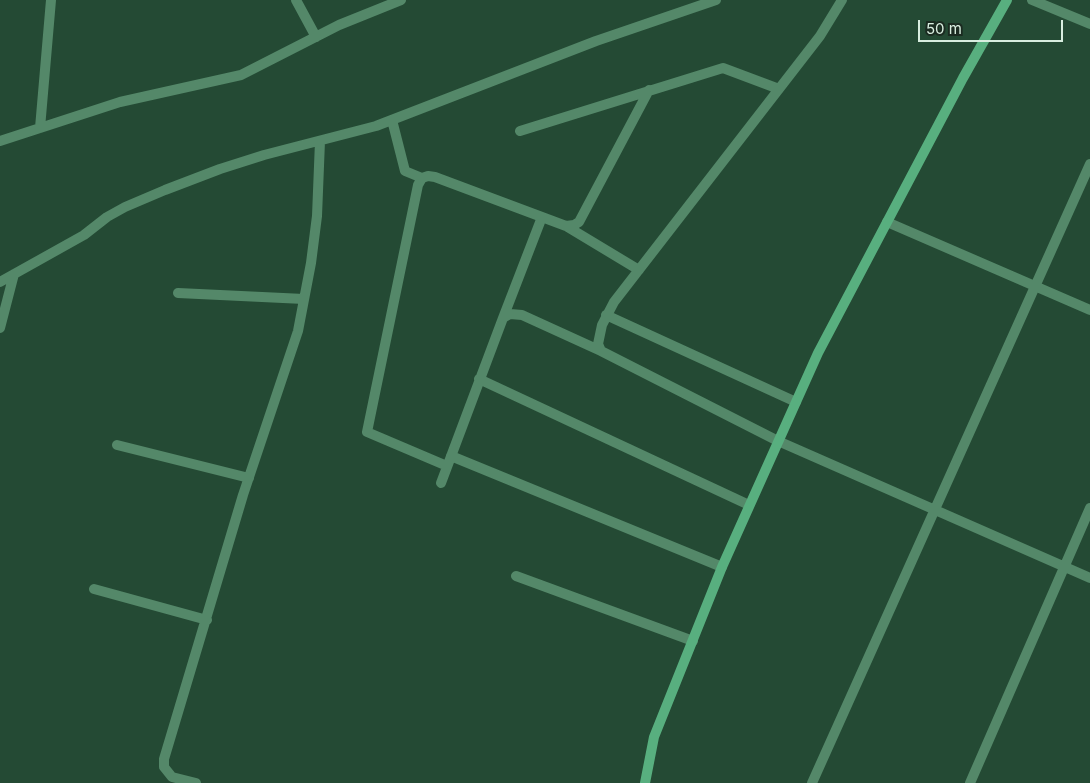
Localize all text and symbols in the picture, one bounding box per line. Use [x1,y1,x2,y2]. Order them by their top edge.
scale bar [920,10,1065,42]
text: 50 m [926,19,962,38]

